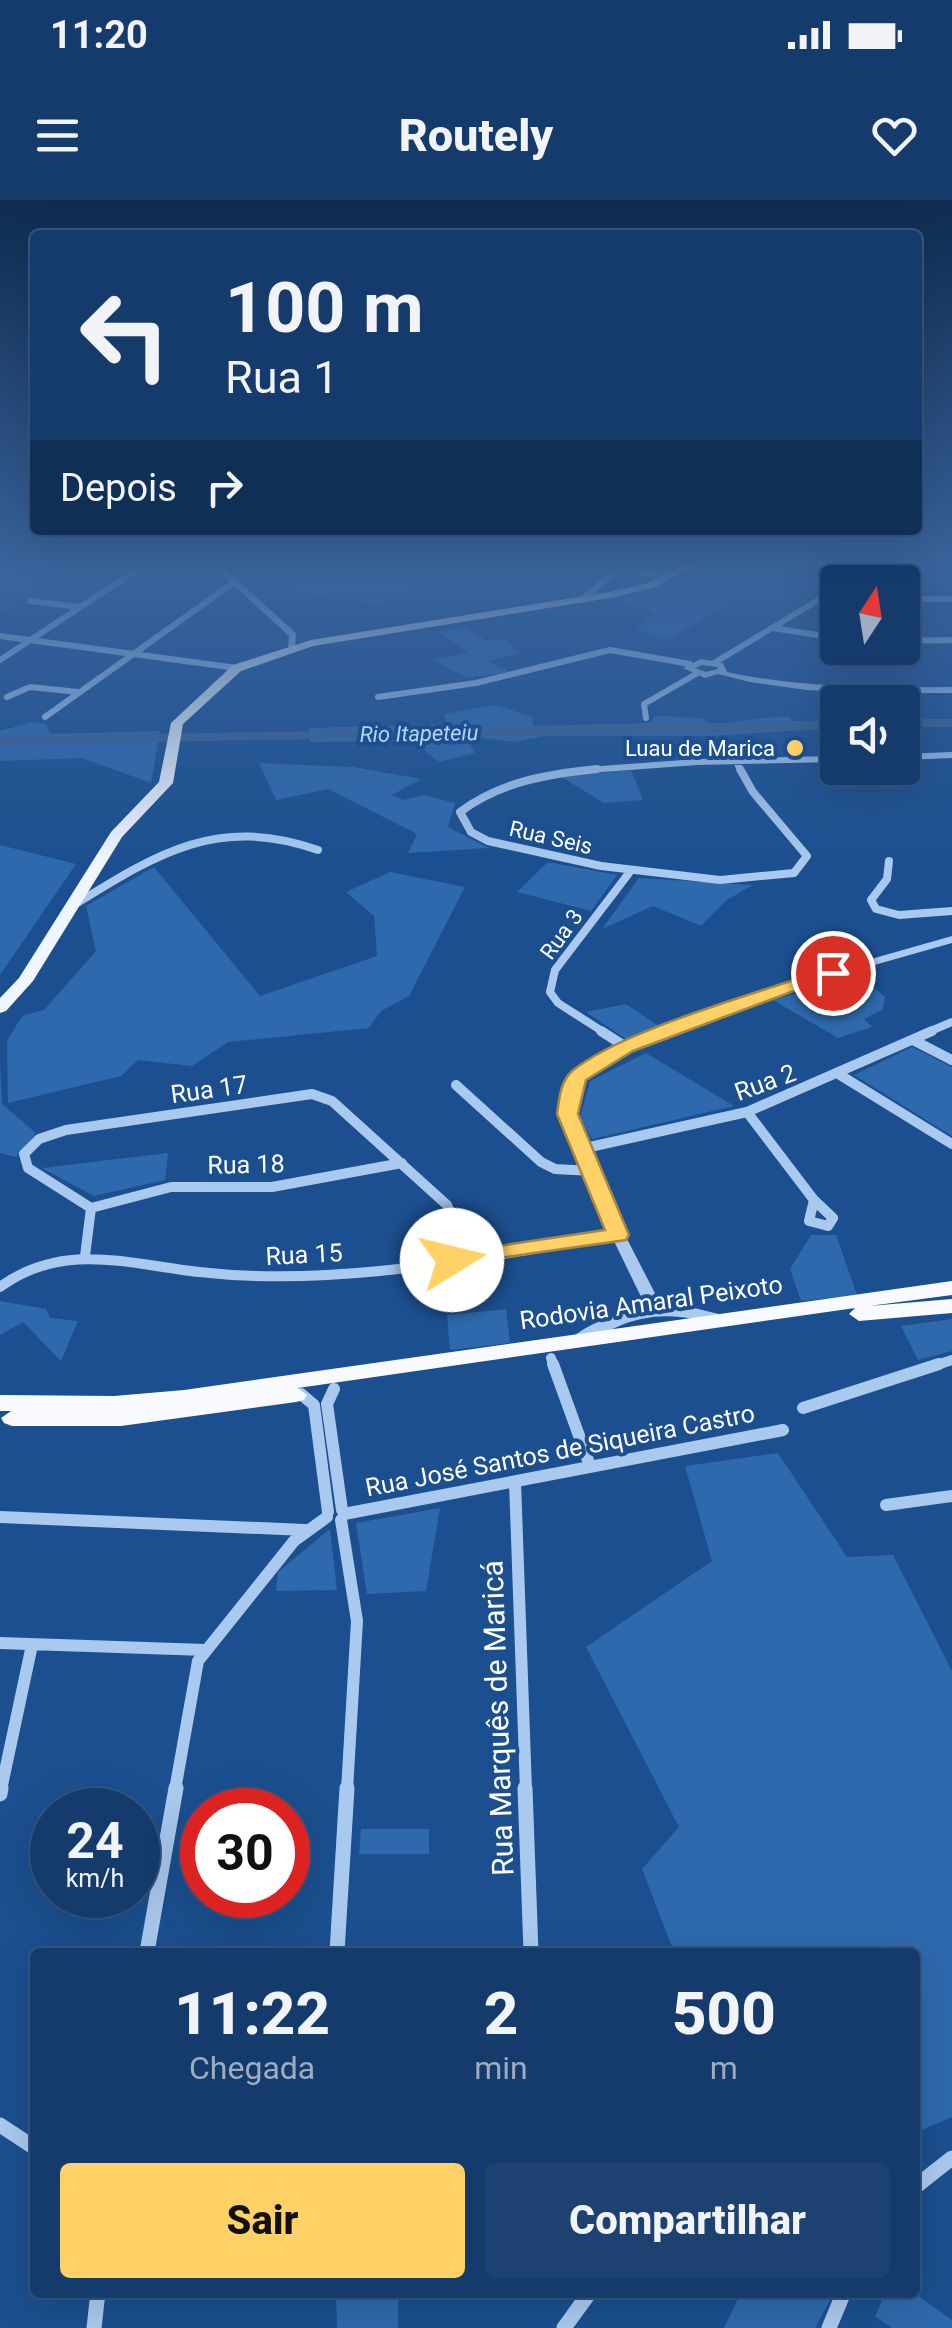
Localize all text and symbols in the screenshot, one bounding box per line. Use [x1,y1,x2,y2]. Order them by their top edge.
text: 11:20 [50,13,148,57]
icon: menu [30,108,85,163]
icon: heart [867,108,922,163]
text: Routely [399,109,553,162]
text: 100 m [225,267,424,349]
icon: left [60,270,190,400]
text: Rua 1 [225,351,338,404]
icon: right [197,460,252,515]
text: Depois [60,466,177,510]
north arrow [820,565,920,665]
map controls [820,565,920,785]
button: sound [820,685,920,785]
water label: Rio Itapeteiu [359,720,479,747]
place label: Luau de Marica [625,736,775,761]
marker: Luau de Marica [784,737,806,759]
street label: Rua Seis [507,816,595,859]
street label: Rua 3 [535,905,588,964]
pin [791,931,876,1016]
icon: arrive [806,946,861,1001]
street label: Rua 2 [731,1058,800,1107]
street label: Rua 17 [169,1070,249,1109]
street label: Rua 18 [207,1149,285,1180]
position arrow [400,1208,504,1312]
street label: Rua 15 [265,1238,343,1271]
street label: Rodovia Amaral Peixoto [518,1270,784,1335]
street label: Rua José Santos de Siqueira Castro [363,1398,757,1503]
street label: Rua Marquês de Maricá [474,1560,521,1876]
speed limit sign: 30 [180,1788,310,1918]
text: 24 [66,1812,124,1870]
text: km/h [66,1864,124,1893]
text: 11:22 [174,1978,330,2049]
text: 2 [484,1978,518,2049]
text: 500 [672,1978,776,2049]
text: Chegada [189,2049,315,2087]
text: min [474,2049,528,2087]
text: m [710,2049,738,2087]
button: Sair [60,2163,465,2278]
button: Compartilhar [485,2163,890,2278]

